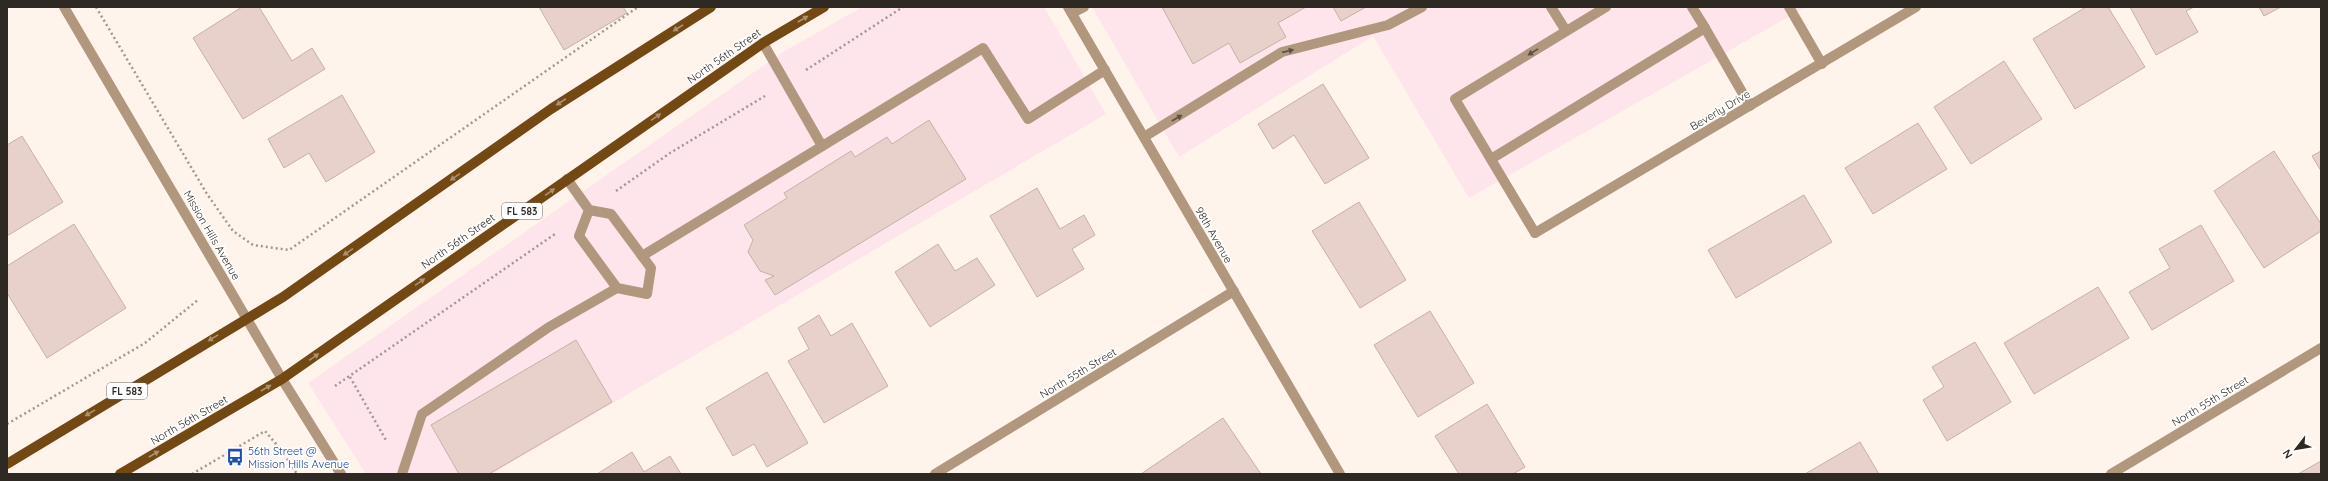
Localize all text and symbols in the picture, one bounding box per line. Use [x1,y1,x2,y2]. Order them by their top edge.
one-way arrow [797,16,809,23]
one-way arrow [673,24,683,32]
street label: North 56th Street [684,25,764,87]
one-way arrow [1282,47,1295,53]
one-way arrow [1527,48,1539,55]
street label: Beverly Drive [1687,87,1753,133]
one-way arrow [555,99,567,106]
one-way arrow [651,113,662,121]
one-way arrow [1171,114,1183,121]
one-way arrow [449,173,460,181]
street label: Mission Hills Avenue [181,188,243,282]
one-way arrow [545,188,555,196]
road number: FL 583 [502,203,542,219]
street label: 98th Avenue [1192,204,1236,266]
street label: North 56th Street [418,210,498,272]
one-way arrow [343,248,354,256]
one-way arrow [415,278,426,286]
one-way arrow [208,334,218,342]
street label: North 55th Street [1037,344,1119,401]
one-way arrow [309,353,319,361]
street label: North 55th Street [2169,372,2251,429]
road number: FL 583 [107,383,147,399]
one-way arrow [260,385,272,392]
street label: North 56th Street [148,392,230,448]
one-way arrow [85,409,95,417]
north arrow [2276,429,2316,469]
place label: 56th Street @ Mission Hills Avenue [248,444,349,471]
bus stop icon: 56th Street @ Mission Hills Avenue [225,447,245,467]
text: N [2279,447,2296,461]
one-way arrow [148,451,160,458]

